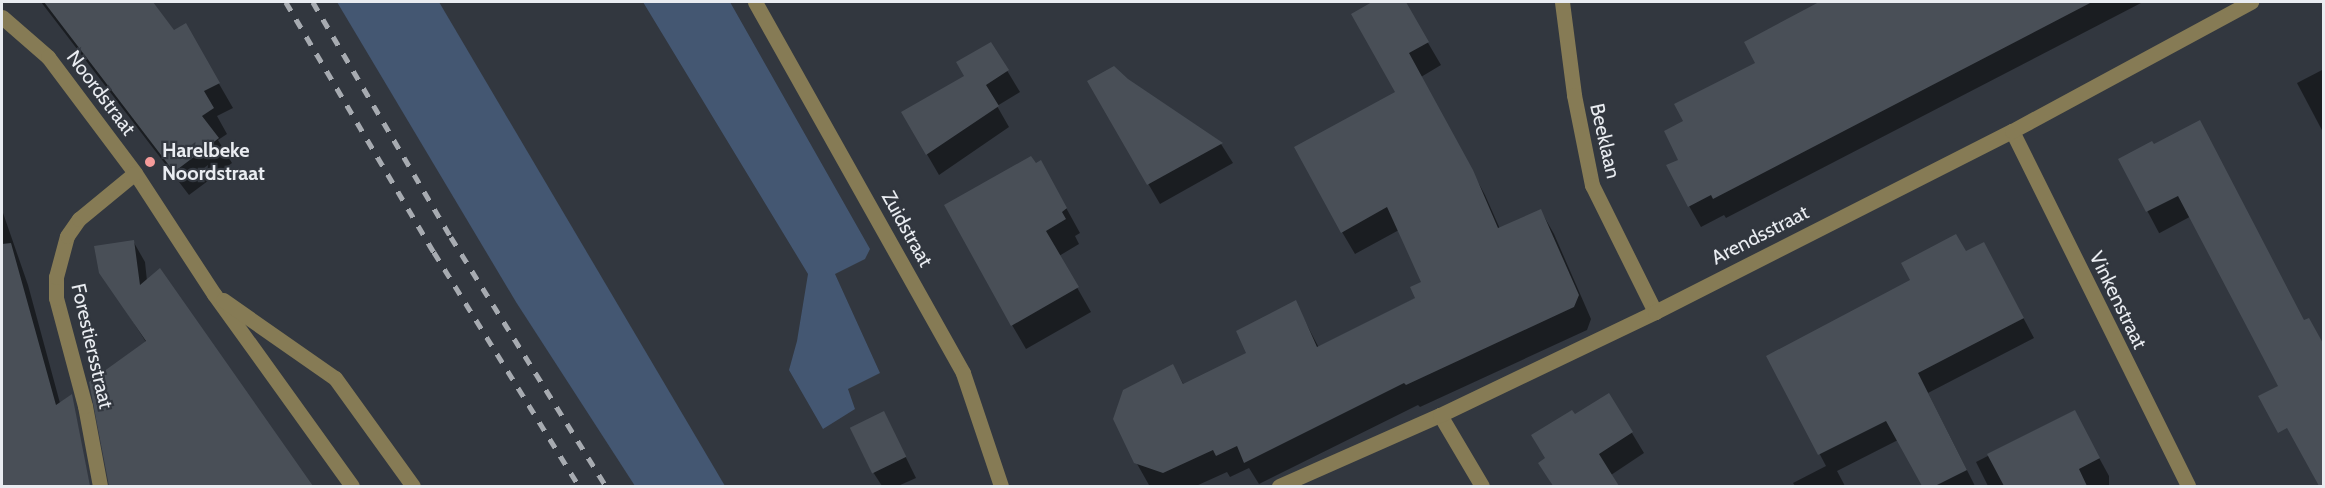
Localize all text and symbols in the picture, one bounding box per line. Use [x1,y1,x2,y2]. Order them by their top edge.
street label: Noordstraat [61,46,141,140]
street label: Beeklaan [1585,101,1625,181]
place label: Harelbeke Noordstraat [162,138,265,185]
marker: Harelbeke Noordstraat [143,155,157,169]
street label: Zuidstraat [876,187,938,271]
street label: Arendsstraat [1707,200,1813,270]
street label: Vinkenstraat [2084,247,2152,353]
street label: Forestiersstraat [66,281,118,411]

